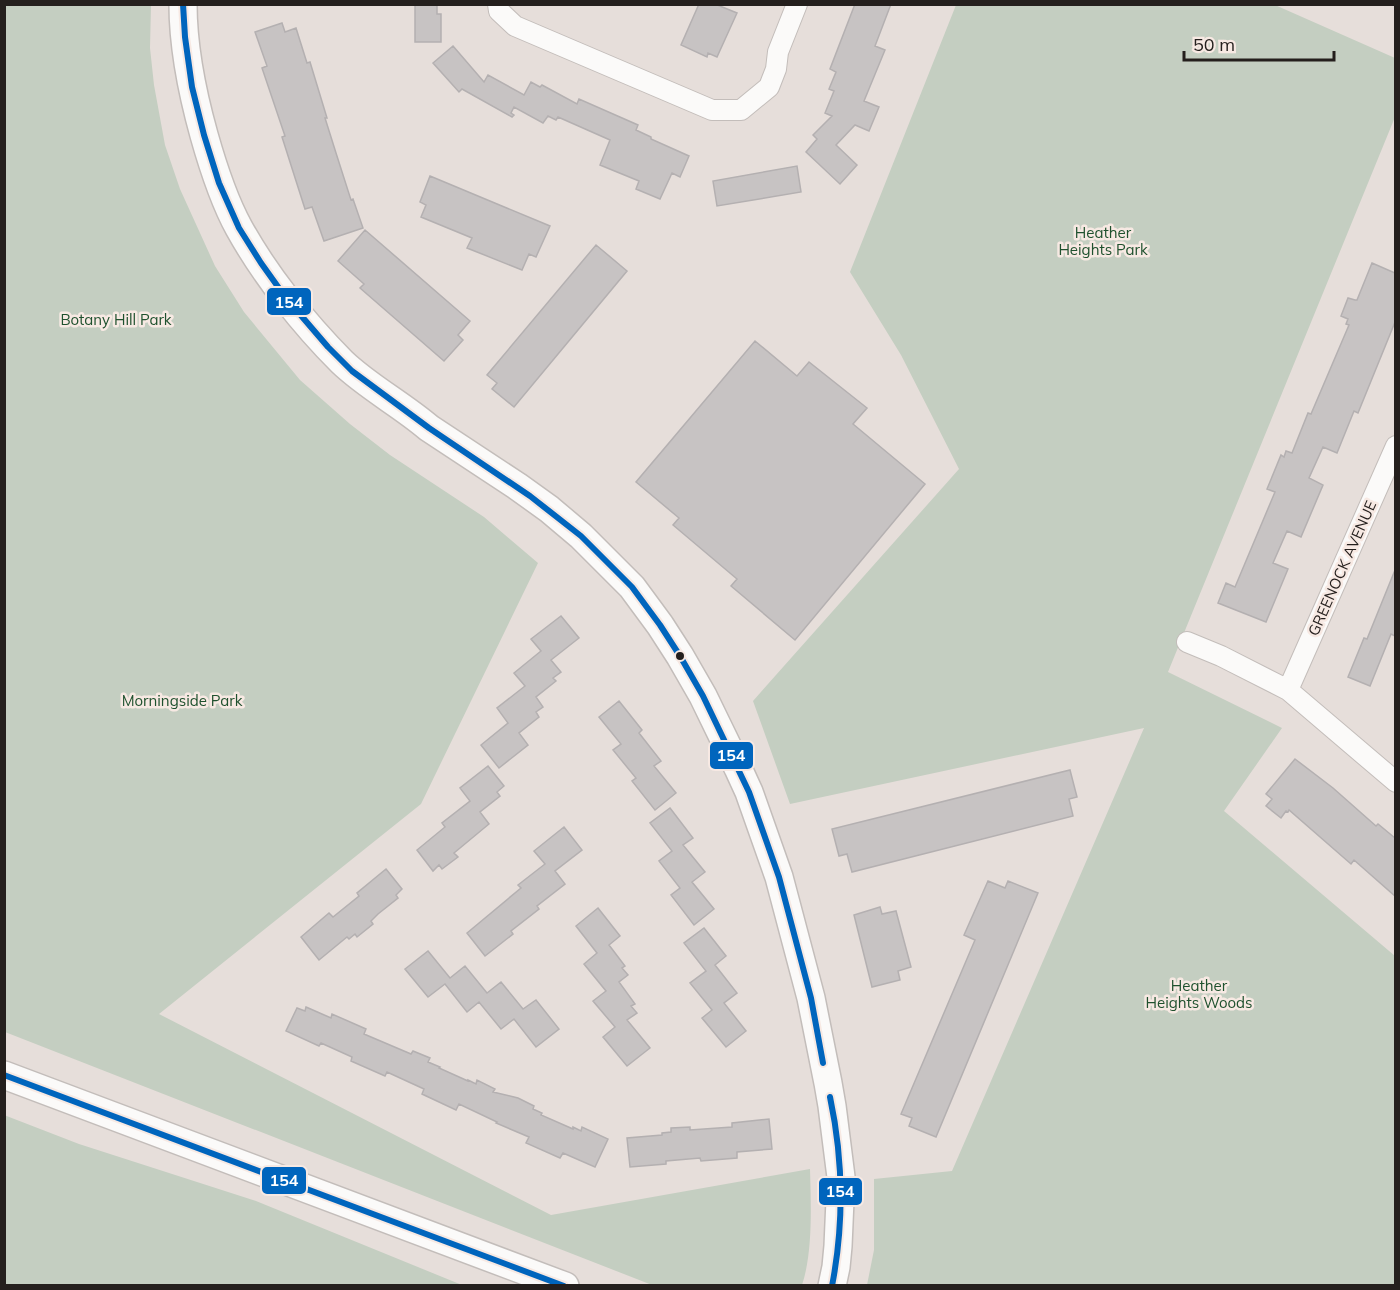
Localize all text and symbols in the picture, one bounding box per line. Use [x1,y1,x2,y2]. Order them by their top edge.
scale bar [1184,24,1334,62]
text: 50 m [1193,33,1235,56]
park label: Heather Heights Park [1058,223,1148,259]
line badge: 154 [266,287,312,316]
text: 154 [275,292,304,312]
park label: Botany Hill Park [60,310,172,329]
street label: GREENOCK AVENUE [1304,497,1380,639]
unlabelled marker [674,650,686,662]
park label: Morningside Park [122,691,243,710]
line badge: 154 [709,741,754,770]
text: 154 [717,745,746,765]
park label: Heather Heights Woods [1145,976,1253,1012]
line badge: 154 [261,1166,307,1195]
text: 154 [270,1170,299,1190]
line badge: 154 [818,1177,863,1206]
text: 154 [826,1181,855,1201]

